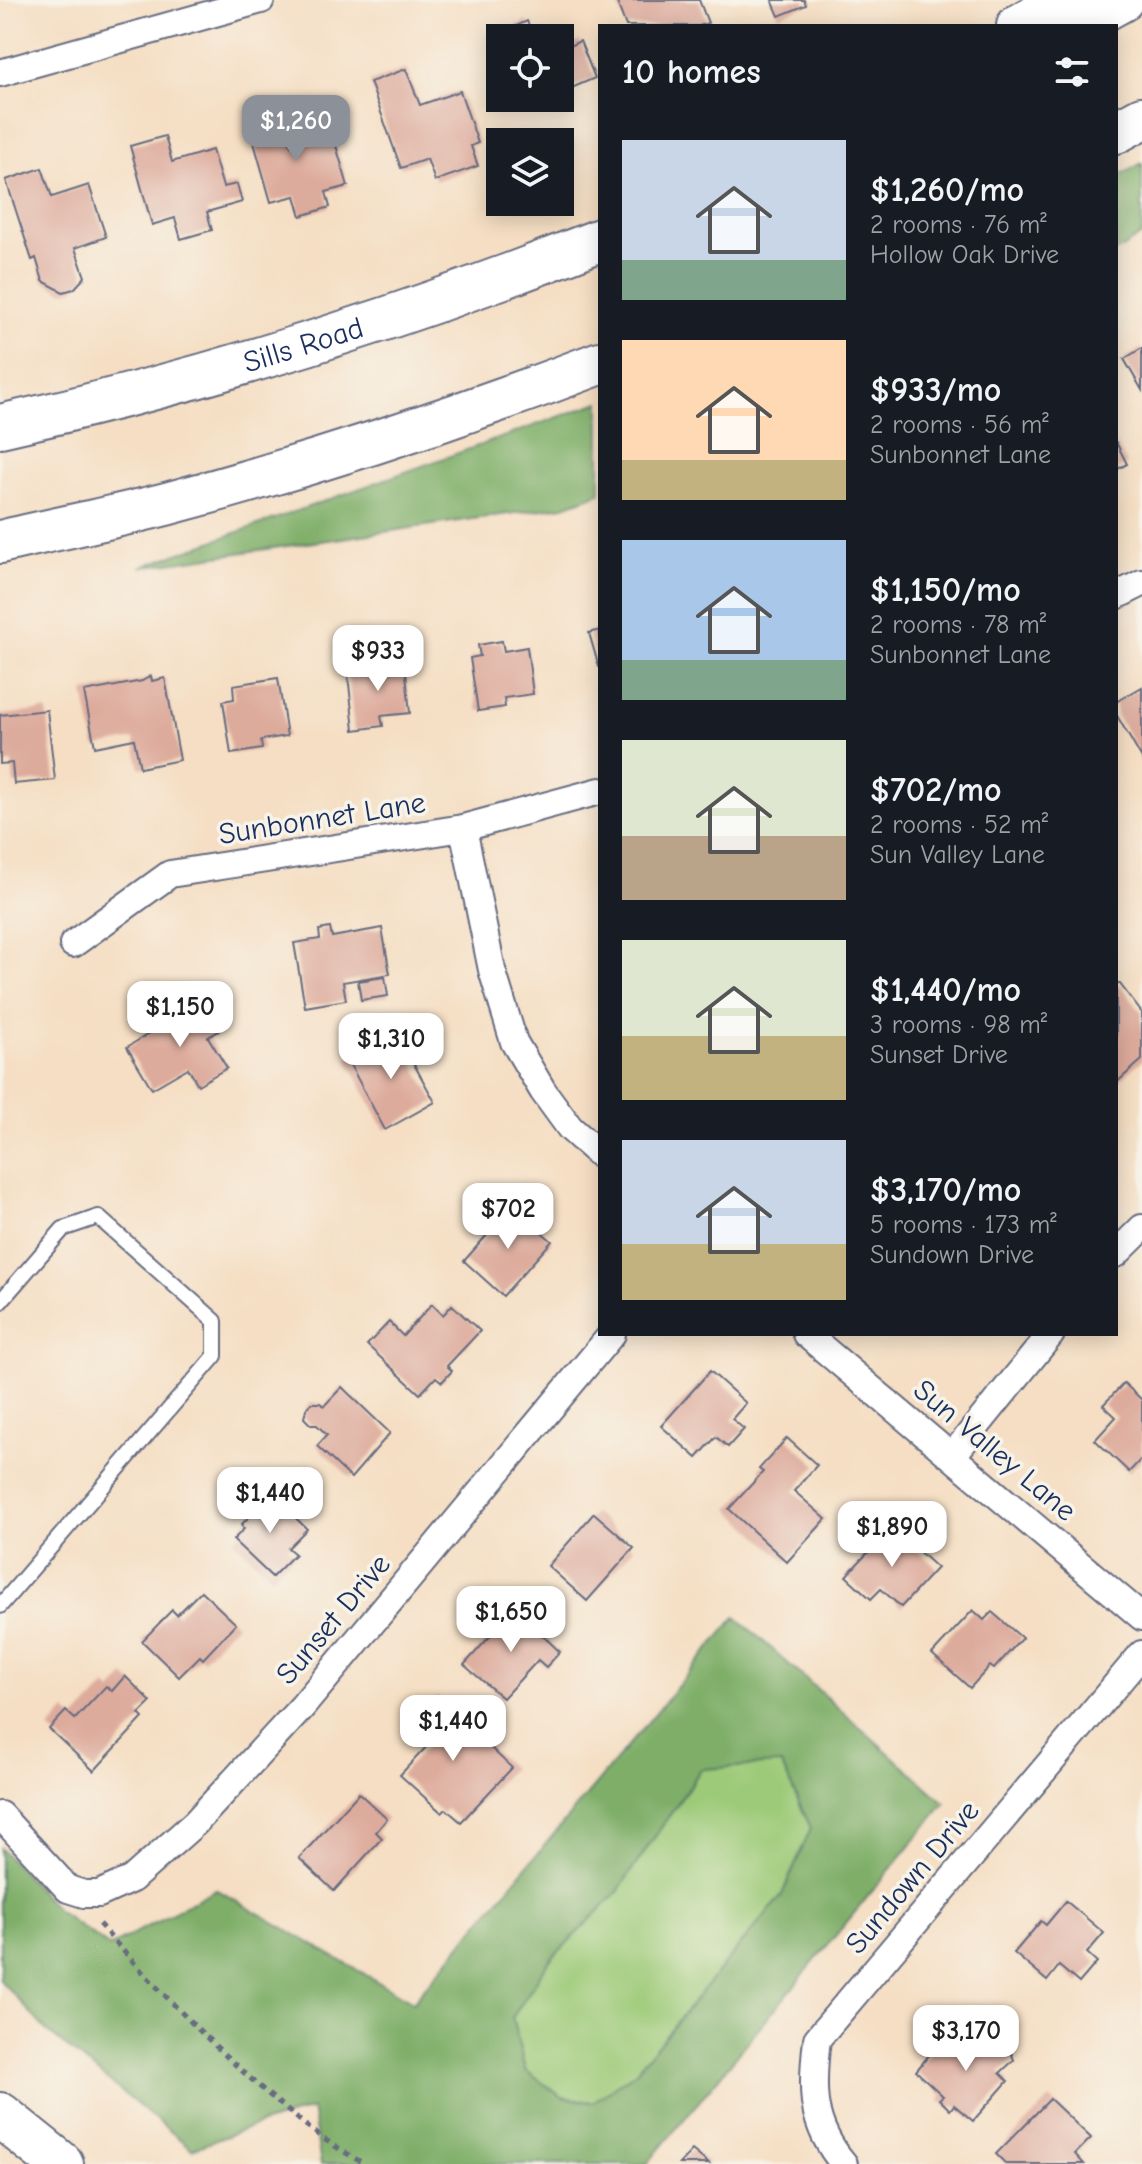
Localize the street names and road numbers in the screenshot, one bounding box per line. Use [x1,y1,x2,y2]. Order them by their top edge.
street label: Sills Road [239,310,368,380]
street label: Sunbonnet Lane [216,785,428,852]
street label: Sun Valley Lane [906,1372,1083,1529]
street label: Sunset Drive [269,1547,398,1691]
street label: Sundown Drive [838,1794,987,1961]

